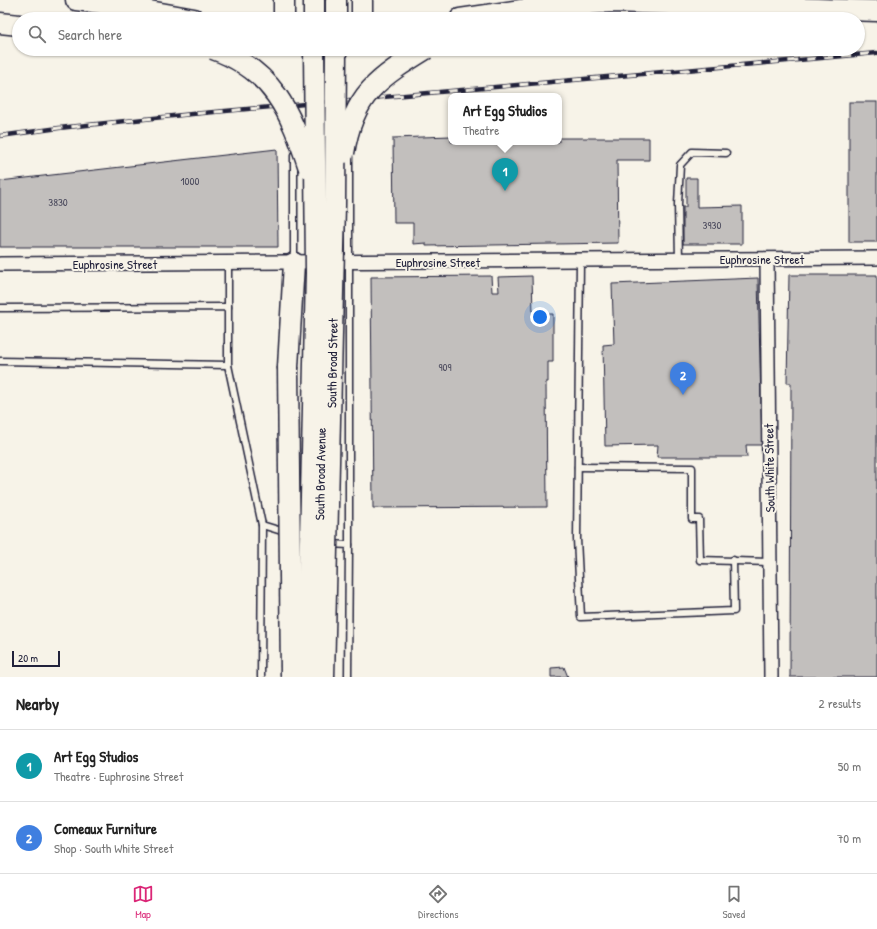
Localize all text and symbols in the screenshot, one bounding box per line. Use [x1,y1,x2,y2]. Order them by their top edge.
search box [12,12,865,56]
icon: search [26,23,48,45]
text: Search here [58,24,122,45]
popup [448,93,562,145]
text: Art Egg Studios [463,100,547,121]
text: Theatre [463,121,499,139]
pin: 1 [492,158,518,191]
house number: 1000 [181,174,199,188]
house number: 3830 [48,195,68,209]
house number: 3930 [703,218,721,232]
street label: Euphrosine Street [720,250,805,268]
street label: Euphrosine Street [396,253,481,271]
street label: Euphrosine Street [73,255,158,273]
your location [530,307,550,327]
street label: South Broad Street [322,318,342,408]
house number: 909 [438,360,452,374]
pin: 2 [670,362,696,395]
street label: South White Street [759,423,779,512]
street label: South Broad Avenue [310,428,330,520]
scale bar [12,649,60,668]
text: 20 m [18,651,38,665]
text: Nearby [16,692,59,715]
text: 2 results [819,694,861,712]
text: Art Egg Studios [54,746,138,767]
text: 1 [27,757,31,775]
text: 50 m [838,757,861,775]
text: Theatre · Euphrosine Street [54,767,183,785]
text: Comeaux Furniture [54,818,157,839]
text: 2 [26,829,32,847]
text: 70 m [837,829,861,847]
text: Shop · South White Street [54,839,173,857]
tab: Map [132,883,154,921]
tab: Directions [418,883,459,921]
tab: Saved [723,883,745,921]

